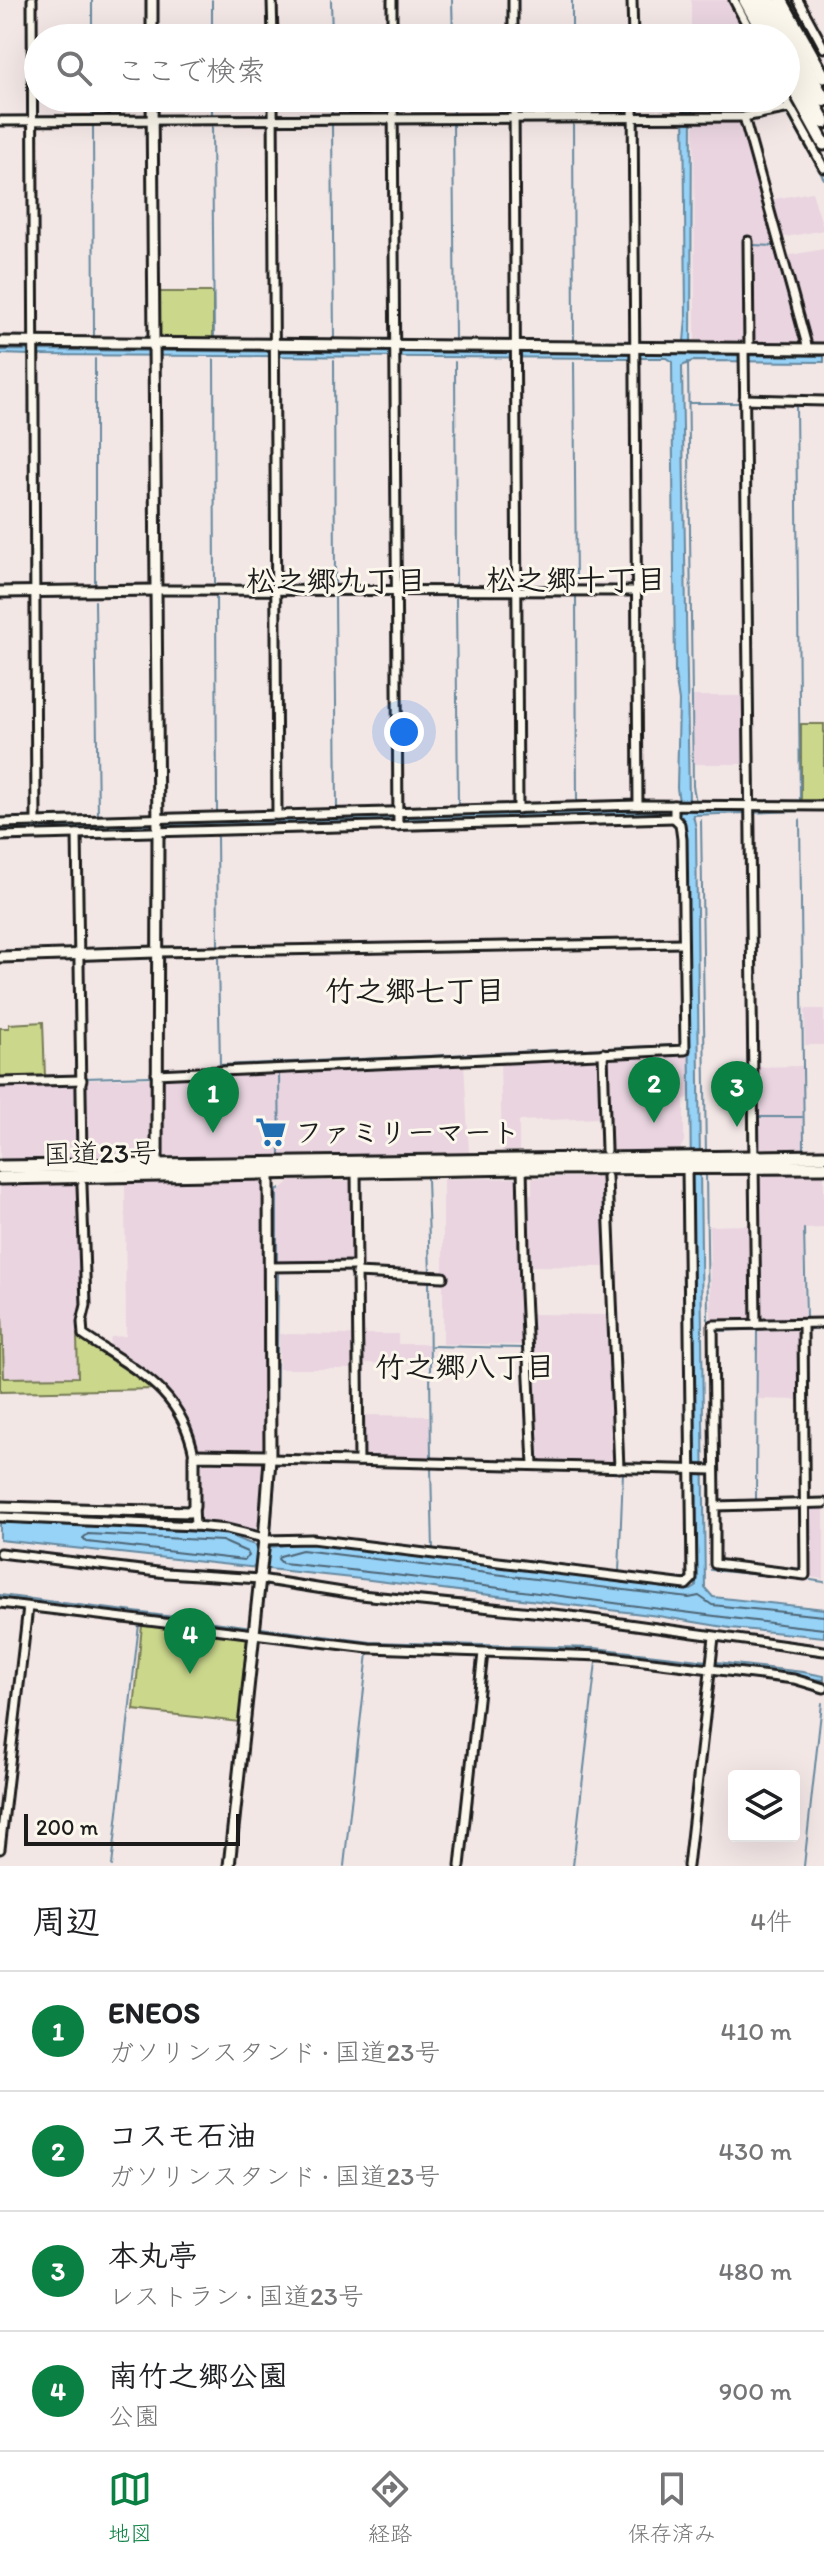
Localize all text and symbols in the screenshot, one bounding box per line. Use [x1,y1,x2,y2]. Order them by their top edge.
search box [24,24,800,112]
icon: search [52,46,96,90]
text: ここで検索 [116,52,266,89]
district label: 松之郷十丁目 [486,561,666,598]
district label: 松之郷九丁目 [246,562,426,599]
your location [384,712,424,752]
district label: 竹之郷七丁目 [325,972,505,1009]
pin: 2 [628,1057,680,1123]
pin: 3 [711,1061,763,1127]
pin: 1 [187,1067,239,1133]
supermarket icon: ファミリーマート [254,1115,288,1149]
place label: ファミリーマート [295,1115,520,1149]
street label: 国道23号 [43,1135,157,1171]
district label: 竹之郷八丁目 [375,1348,555,1385]
pin: 4 [164,1608,216,1674]
map controls [728,1770,800,1842]
button: layers [728,1770,800,1842]
scale bar [24,1810,240,1846]
text: 200 m [36,1814,98,1841]
text: 周辺 [32,1901,100,1942]
text: 4件 [750,1905,792,1937]
text: ENEOS [108,1994,200,2031]
text: 1 [52,2015,64,2047]
text: 410 m [721,2015,792,2047]
text: ガソリンスタンド · 国道23号 [108,2036,440,2068]
text: コスモ石油 [108,2117,257,2154]
text: 2 [51,2135,65,2167]
text: 430 m [718,2135,792,2167]
text: ガソリンスタンド · 国道23号 [108,2160,440,2192]
text: 本丸亭 [108,2237,198,2274]
text: 3 [51,2255,65,2287]
text: 480 m [718,2255,792,2287]
text: レストラン · 国道23号 [108,2280,364,2312]
text: 南竹之郷公園 [108,2357,288,2394]
text: 4 [50,2375,66,2407]
text: 900 m [719,2375,792,2407]
text: 公園 [108,2400,160,2432]
tab: 地図 [108,2467,152,2547]
tab: 経路 [368,2467,412,2547]
tab: 保存済み [628,2467,716,2547]

